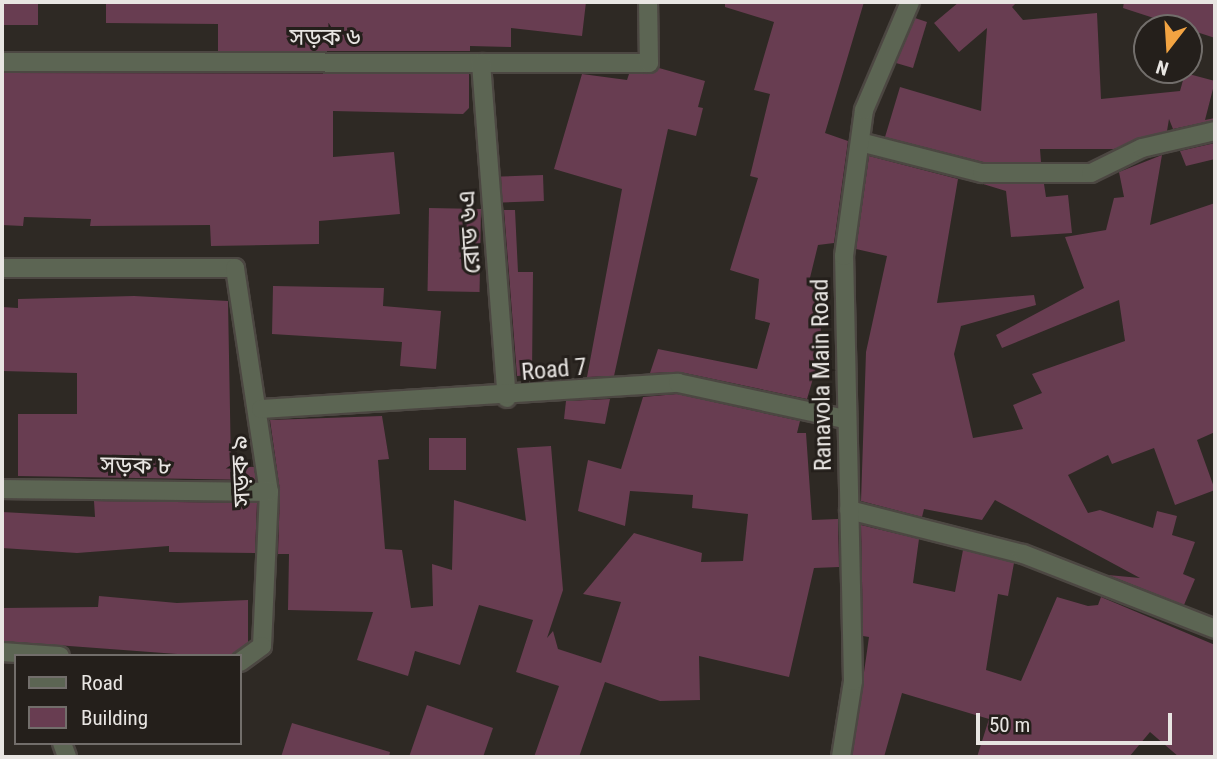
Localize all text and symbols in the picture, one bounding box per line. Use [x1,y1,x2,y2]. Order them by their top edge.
north arrow [1133,14,1203,84]
street label: সড়ক ৬ [289,24,361,52]
text: N [1153,55,1171,80]
street label: রোড ৬এ [453,189,487,275]
street label: Ranavola Main Road [806,279,838,471]
street label: Road 7 [520,353,588,387]
street label: সড়ক ৯ [225,435,257,507]
street label: সড়ক ৮ [100,451,172,481]
legend [14,654,242,745]
text: Road [81,671,123,695]
scale bar [979,700,1175,744]
text: Building [81,706,148,730]
text: 50 m [989,713,1030,737]

